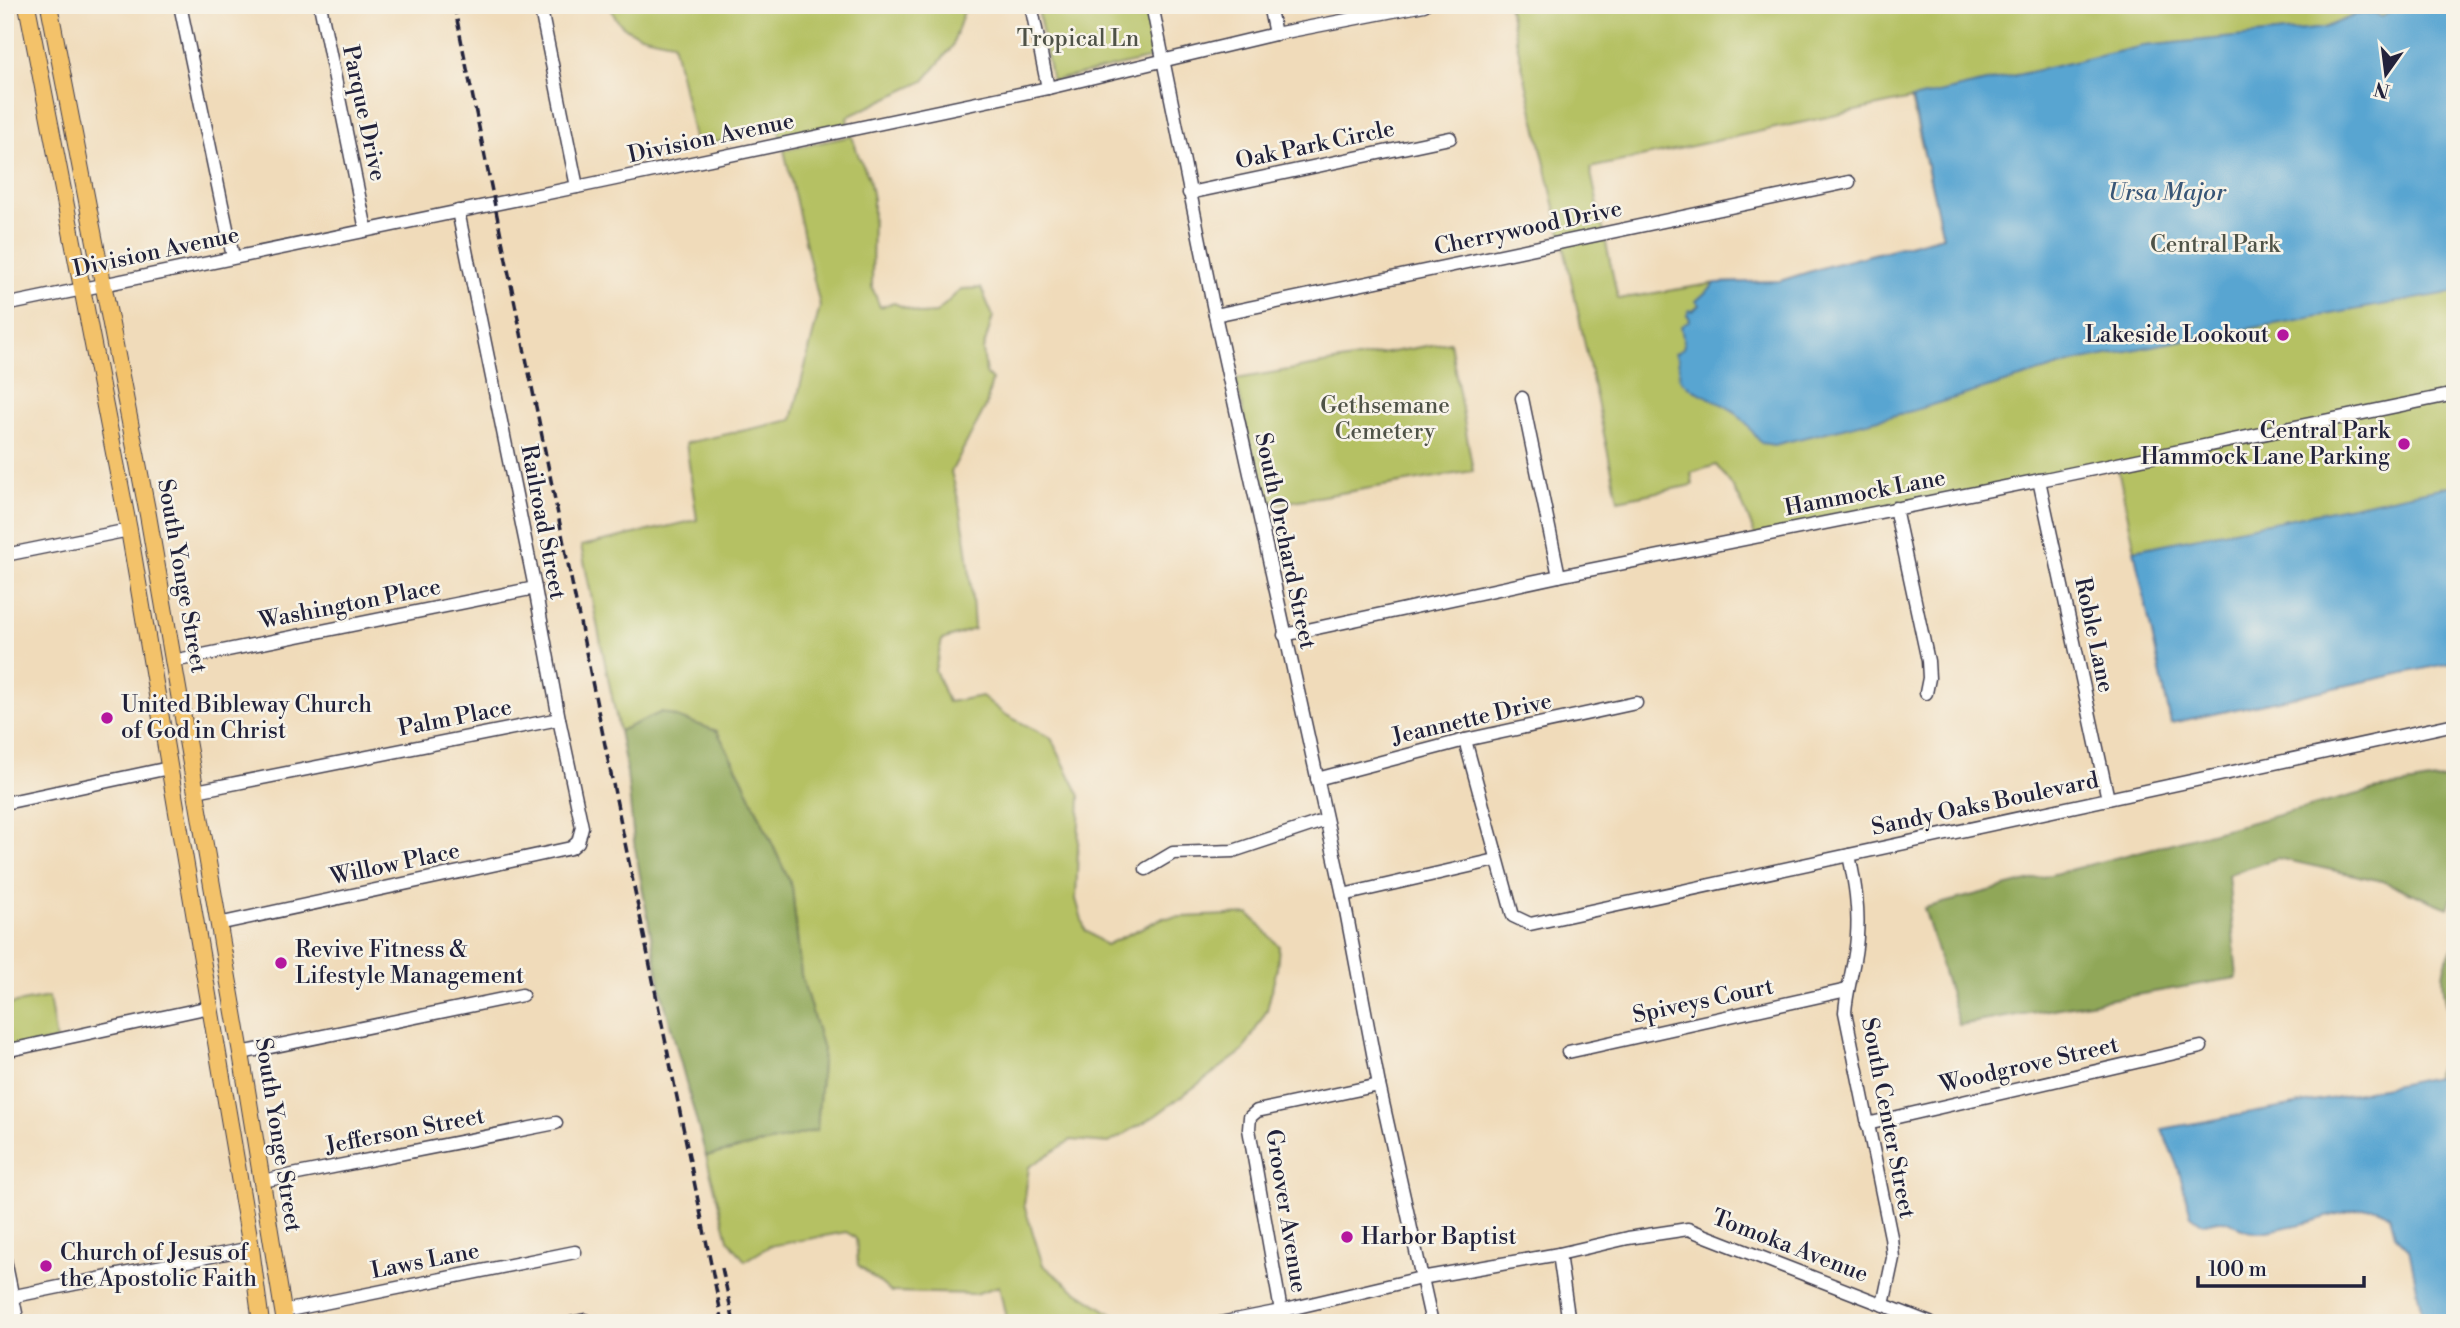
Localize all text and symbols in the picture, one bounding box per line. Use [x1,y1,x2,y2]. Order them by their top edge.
park label: Tropical Ln [1017,25,1139,53]
north arrow [2352,38,2422,108]
street label: Parque Drive [336,43,392,183]
text: N [2372,76,2392,103]
street label: Division Avenue [625,107,797,169]
street label: Oak Park Circle [1233,114,1397,176]
water label: Ursa Major [2108,178,2227,208]
street label: Cherrywood Drive [1432,194,1624,262]
street label: Division Avenue [70,221,242,283]
park label: Central Park [2150,231,2281,259]
place label: Lakeside Lookout [2085,321,2269,349]
marker: Lakeside Lookout [2275,327,2291,343]
park label: Gethsemane Cemetery [1320,392,1450,446]
place label: Central Park Hammock Lane Parking [2140,417,2391,471]
street label: South Orchard Street [1248,430,1322,652]
marker: Central Park Hammock Lane Parking [2396,436,2412,452]
street label: Railroad Street [514,442,572,602]
street label: Hammock Lane [1782,464,1948,522]
street label: South Yonge Street [151,477,213,675]
street label: Washington Place [256,573,443,636]
street label: Roble Lane [2068,575,2120,695]
street label: Jeannette Drive [1388,687,1555,751]
place label: United Bibleway Church of God in Christ [121,691,372,745]
street label: Palm Place [396,693,514,743]
marker: United Bibleway Church of God in Christ [99,710,115,726]
street label: Sandy Oaks Boulevard [1869,766,2101,842]
street label: Willow Place [327,837,462,892]
place label: Revive Fitness & Lifestyle Management [295,936,524,990]
marker: Revive Fitness & Lifestyle Management [273,955,289,971]
street label: Spiveys Court [1630,972,1776,1030]
street label: South Center Street [1855,1015,1921,1221]
street label: Woodgrove Street [1936,1031,2121,1099]
street label: South Yonge Street [249,1036,307,1234]
street label: Jefferson Street [322,1102,487,1160]
street label: Groover Avenue [1259,1127,1313,1295]
street label: Tomoka Avenue [1708,1203,1872,1289]
place label: Harbor Baptist [1361,1223,1517,1251]
marker: Harbor Baptist [1339,1229,1355,1245]
street label: Laws Lane [368,1237,482,1285]
place label: Church of Jesus of the Apostolic Faith [60,1239,257,1293]
scale bar [2198,1244,2364,1288]
text: 100 m [2208,1257,2267,1283]
marker: Church of Jesus of the Apostolic Faith [38,1258,54,1274]

